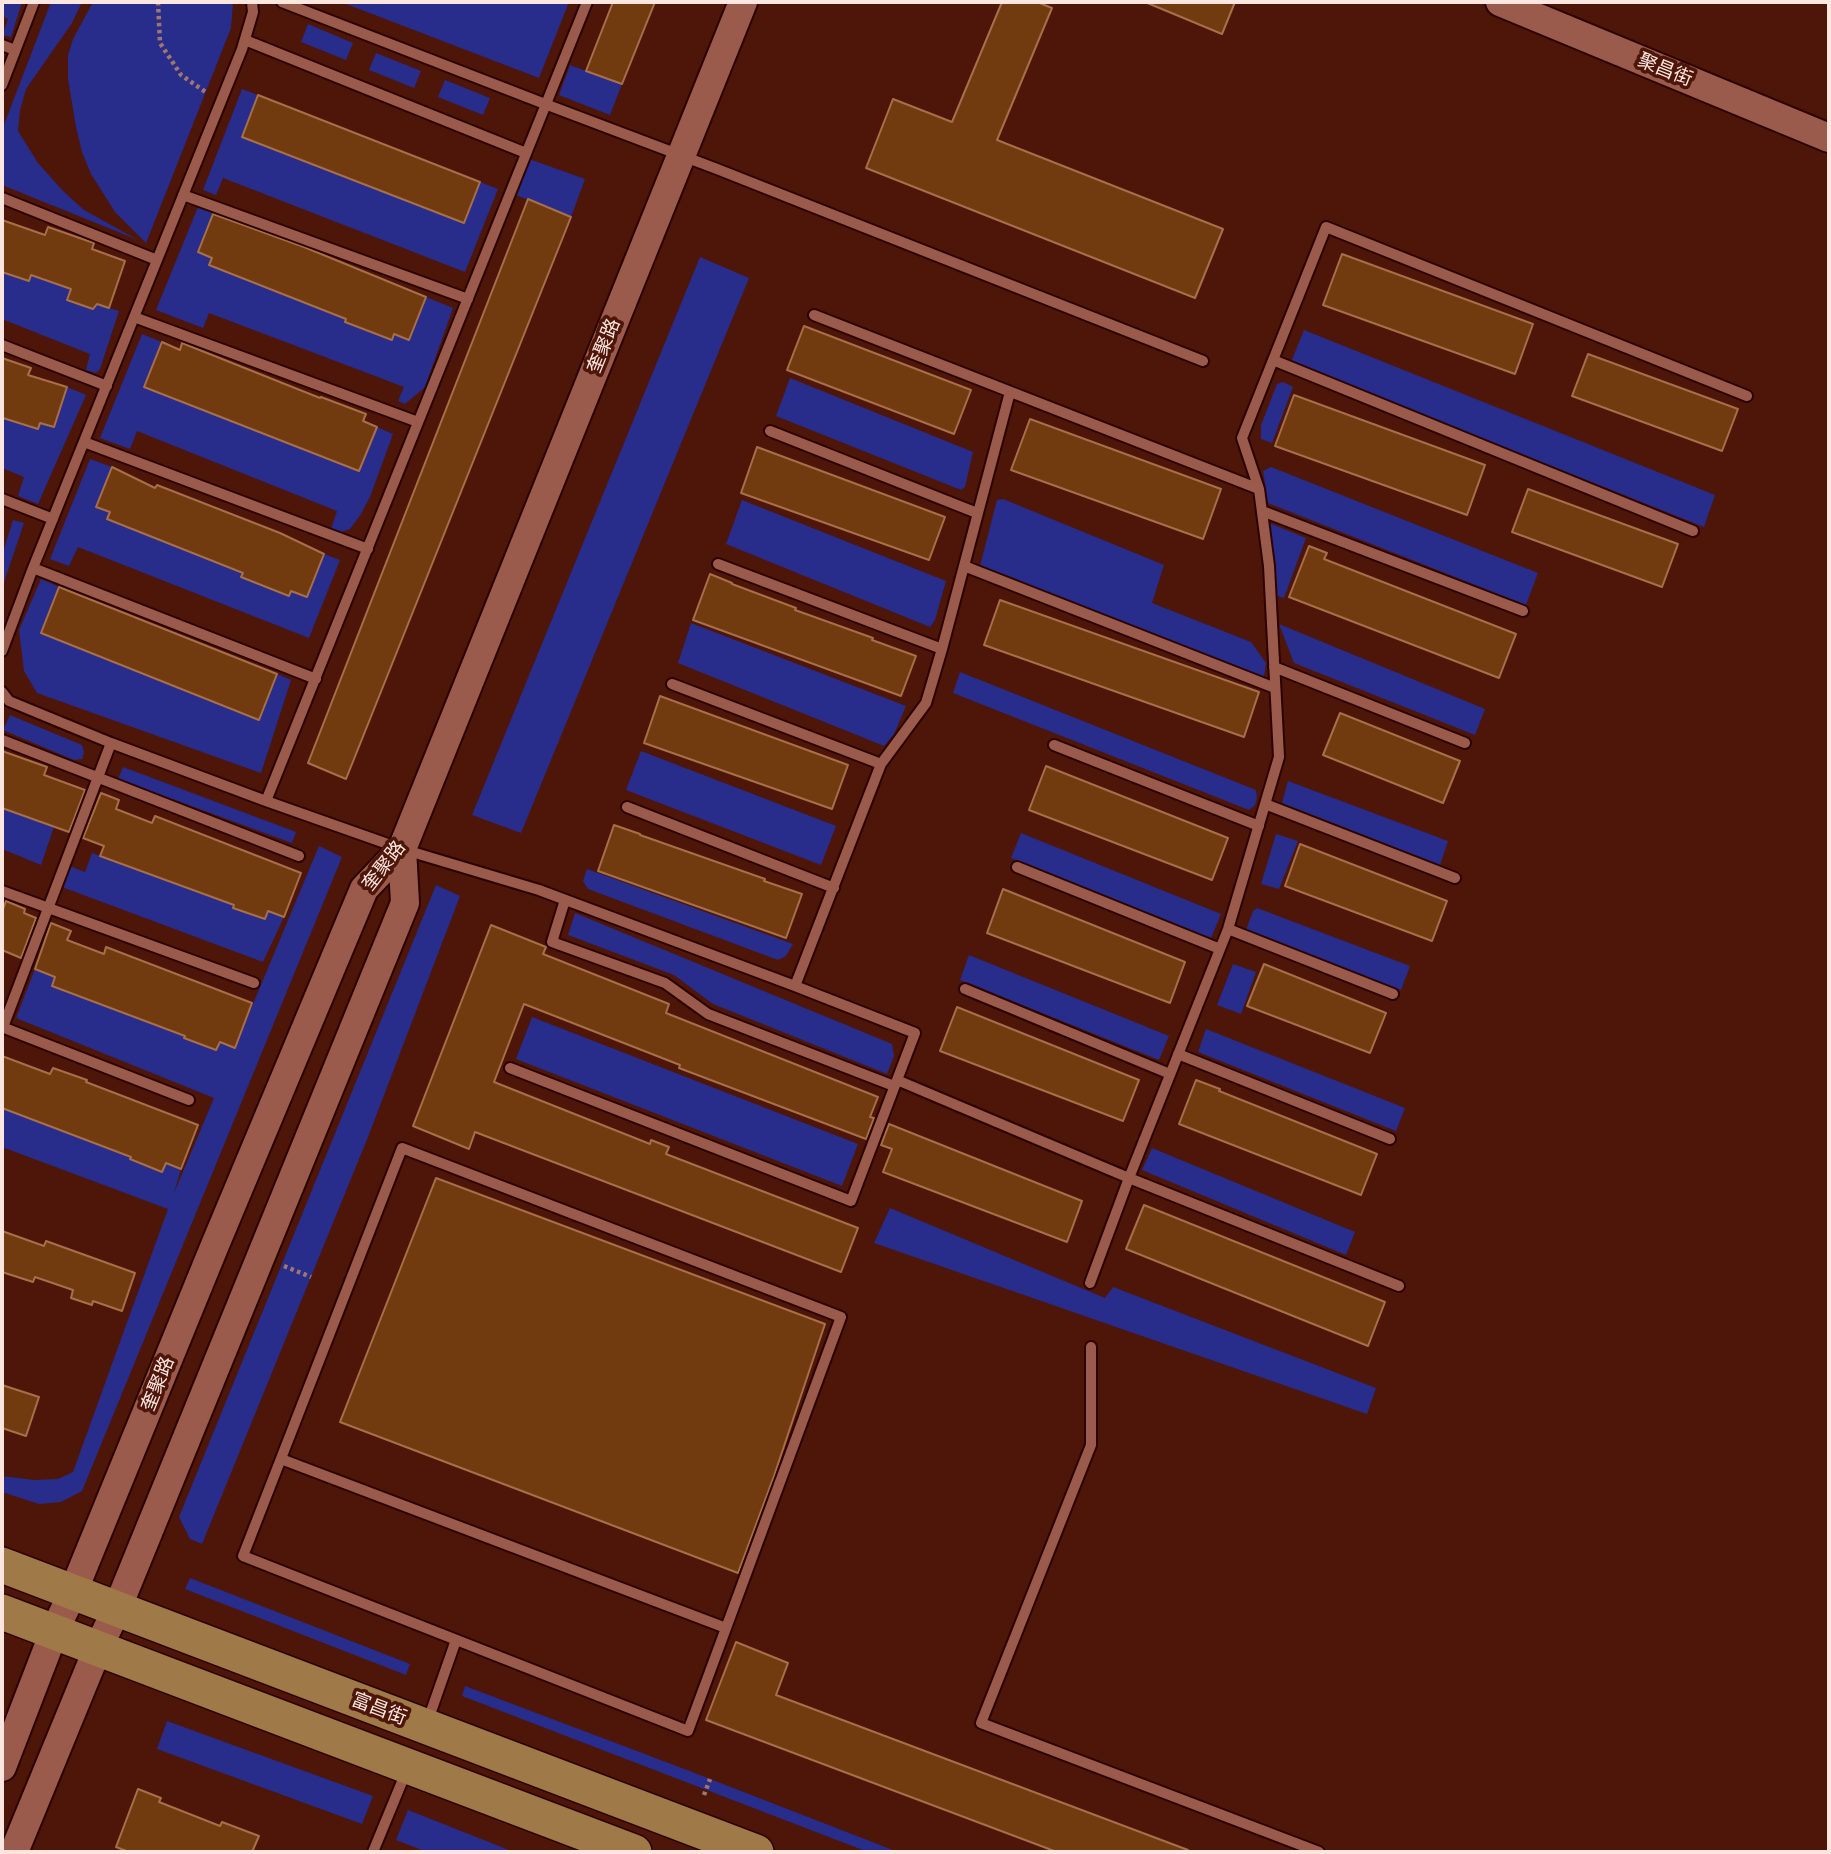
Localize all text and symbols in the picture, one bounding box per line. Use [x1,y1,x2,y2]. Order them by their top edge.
street label: 聚昌街 [1634,49,1696,91]
street label: 奎聚路 [583,315,625,377]
street label: 奎聚路 [357,837,411,895]
street label: 奎聚路 [137,1353,179,1415]
street label: 富昌街 [348,1688,410,1730]

